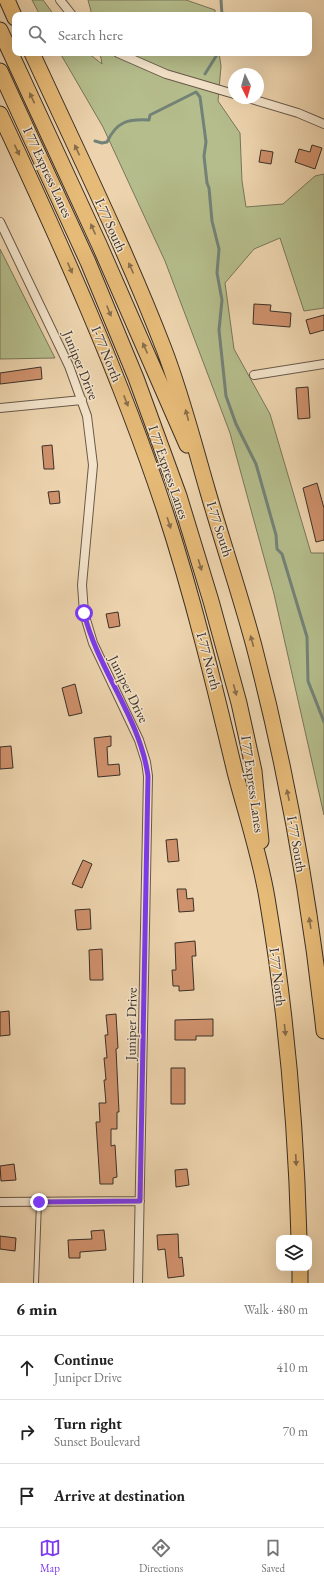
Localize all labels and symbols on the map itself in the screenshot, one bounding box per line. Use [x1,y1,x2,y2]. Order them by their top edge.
north arrow [228,68,264,104]
one-way arrow [29,93,35,104]
street label: I 77 Express Lanes [19,124,77,221]
one-way arrow [14,144,20,156]
one-way arrow [74,144,80,155]
street label: I-77 South [91,195,131,255]
one-way arrow [90,223,96,235]
one-way arrow [68,262,74,274]
one-way arrow [127,262,134,274]
one-way arrow [106,305,112,317]
street label: I-77 North [88,323,126,385]
street label: Juniper Drive [59,327,103,403]
one-way arrow [142,342,148,354]
one-way arrow [123,395,129,407]
one-way arrow [184,409,190,421]
street label: I 77 Express Lanes [145,423,194,522]
street label: I-77 South [203,499,237,559]
one-way arrow [166,518,172,530]
one-way arrow [197,559,203,571]
route start [75,604,93,622]
street label: I-77 North [193,630,225,692]
one-way arrow [249,635,255,647]
street label: Juniper Drive [104,651,153,726]
one-way arrow [232,684,238,696]
street label: I 77 Express Lanes [237,734,269,834]
one-way arrow [284,789,290,801]
street label: I-77 South [283,814,311,874]
one-way arrow [307,917,313,929]
street label: I-77 North [265,947,291,1007]
street label: Juniper Drive [121,987,141,1062]
one-way arrow [282,1024,288,1036]
one-way arrow [292,1154,299,1166]
route end [30,1193,48,1211]

